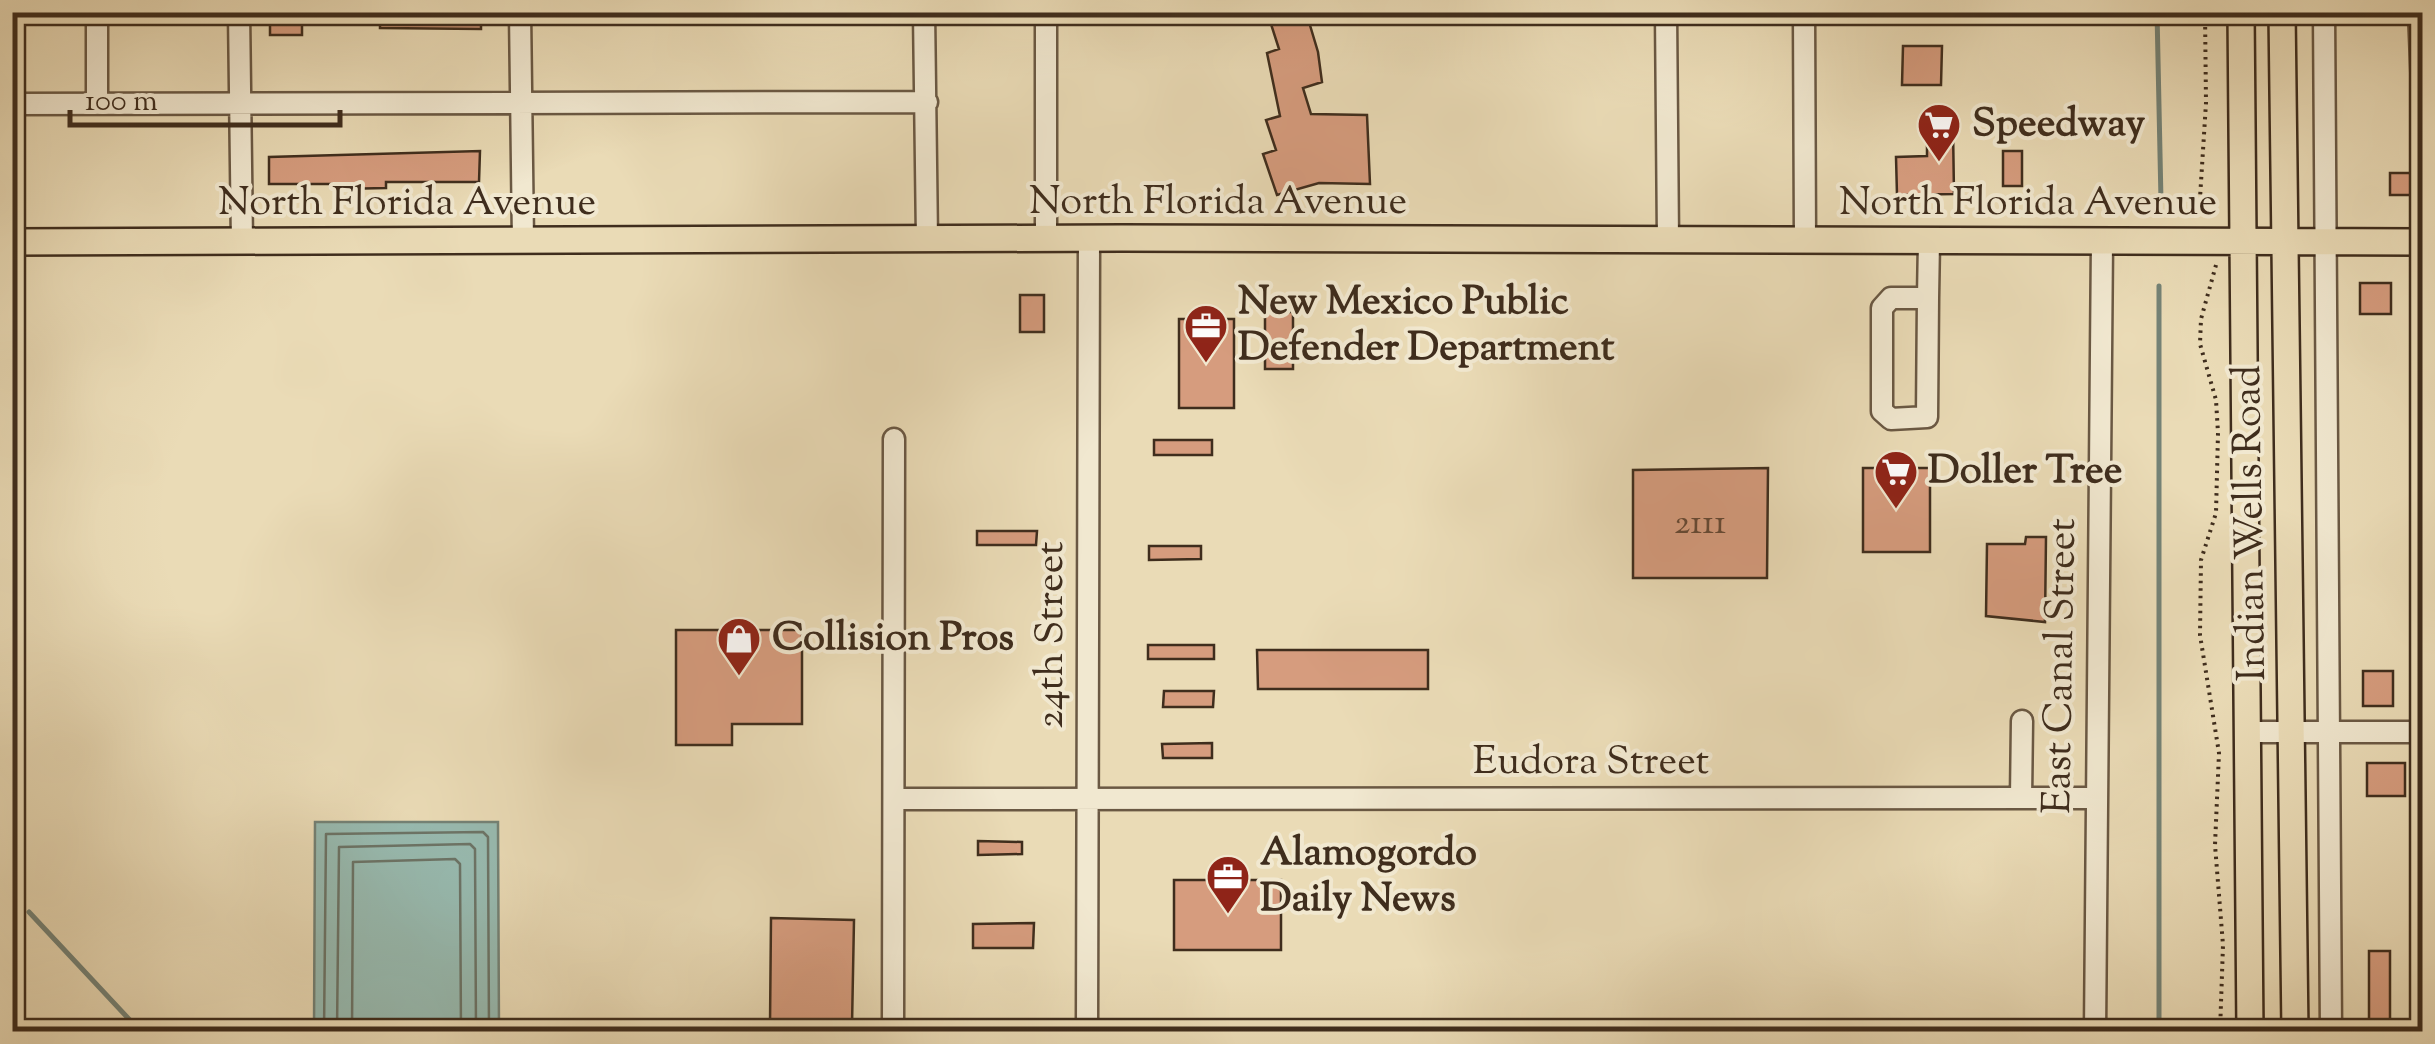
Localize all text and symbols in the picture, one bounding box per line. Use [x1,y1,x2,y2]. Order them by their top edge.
scale bar [70,65,340,127]
text: 100 m [85,81,158,124]
place label: Speedway [1972,97,2145,154]
supermarket icon: Speedway [1916,102,1962,163]
street label: North Florida Avenue [1029,175,1407,232]
street label: North Florida Avenue [218,176,596,233]
street label: North Florida Avenue [1839,176,2217,233]
place label: New Mexico Public Defender Department [1238,275,1615,378]
office icon: New Mexico Public Defender Department [1183,303,1229,364]
street label: Indian Wells Road [2221,364,2283,682]
place label: Doller Tree [1928,444,2122,501]
supermarket icon: Doller Tree [1873,449,1919,510]
house number: 2111 [1674,499,1726,550]
street label: East Canal Street [2031,517,2093,814]
street label: 24th Street [1024,541,1081,729]
place label: Collision Pros [772,611,1014,668]
shop icon: Collision Pros [716,616,762,677]
street label: Eudora Street [1473,735,1710,792]
place label: Alamogordo Daily News [1260,826,1477,929]
office icon: Alamogordo Daily News [1205,854,1251,915]

